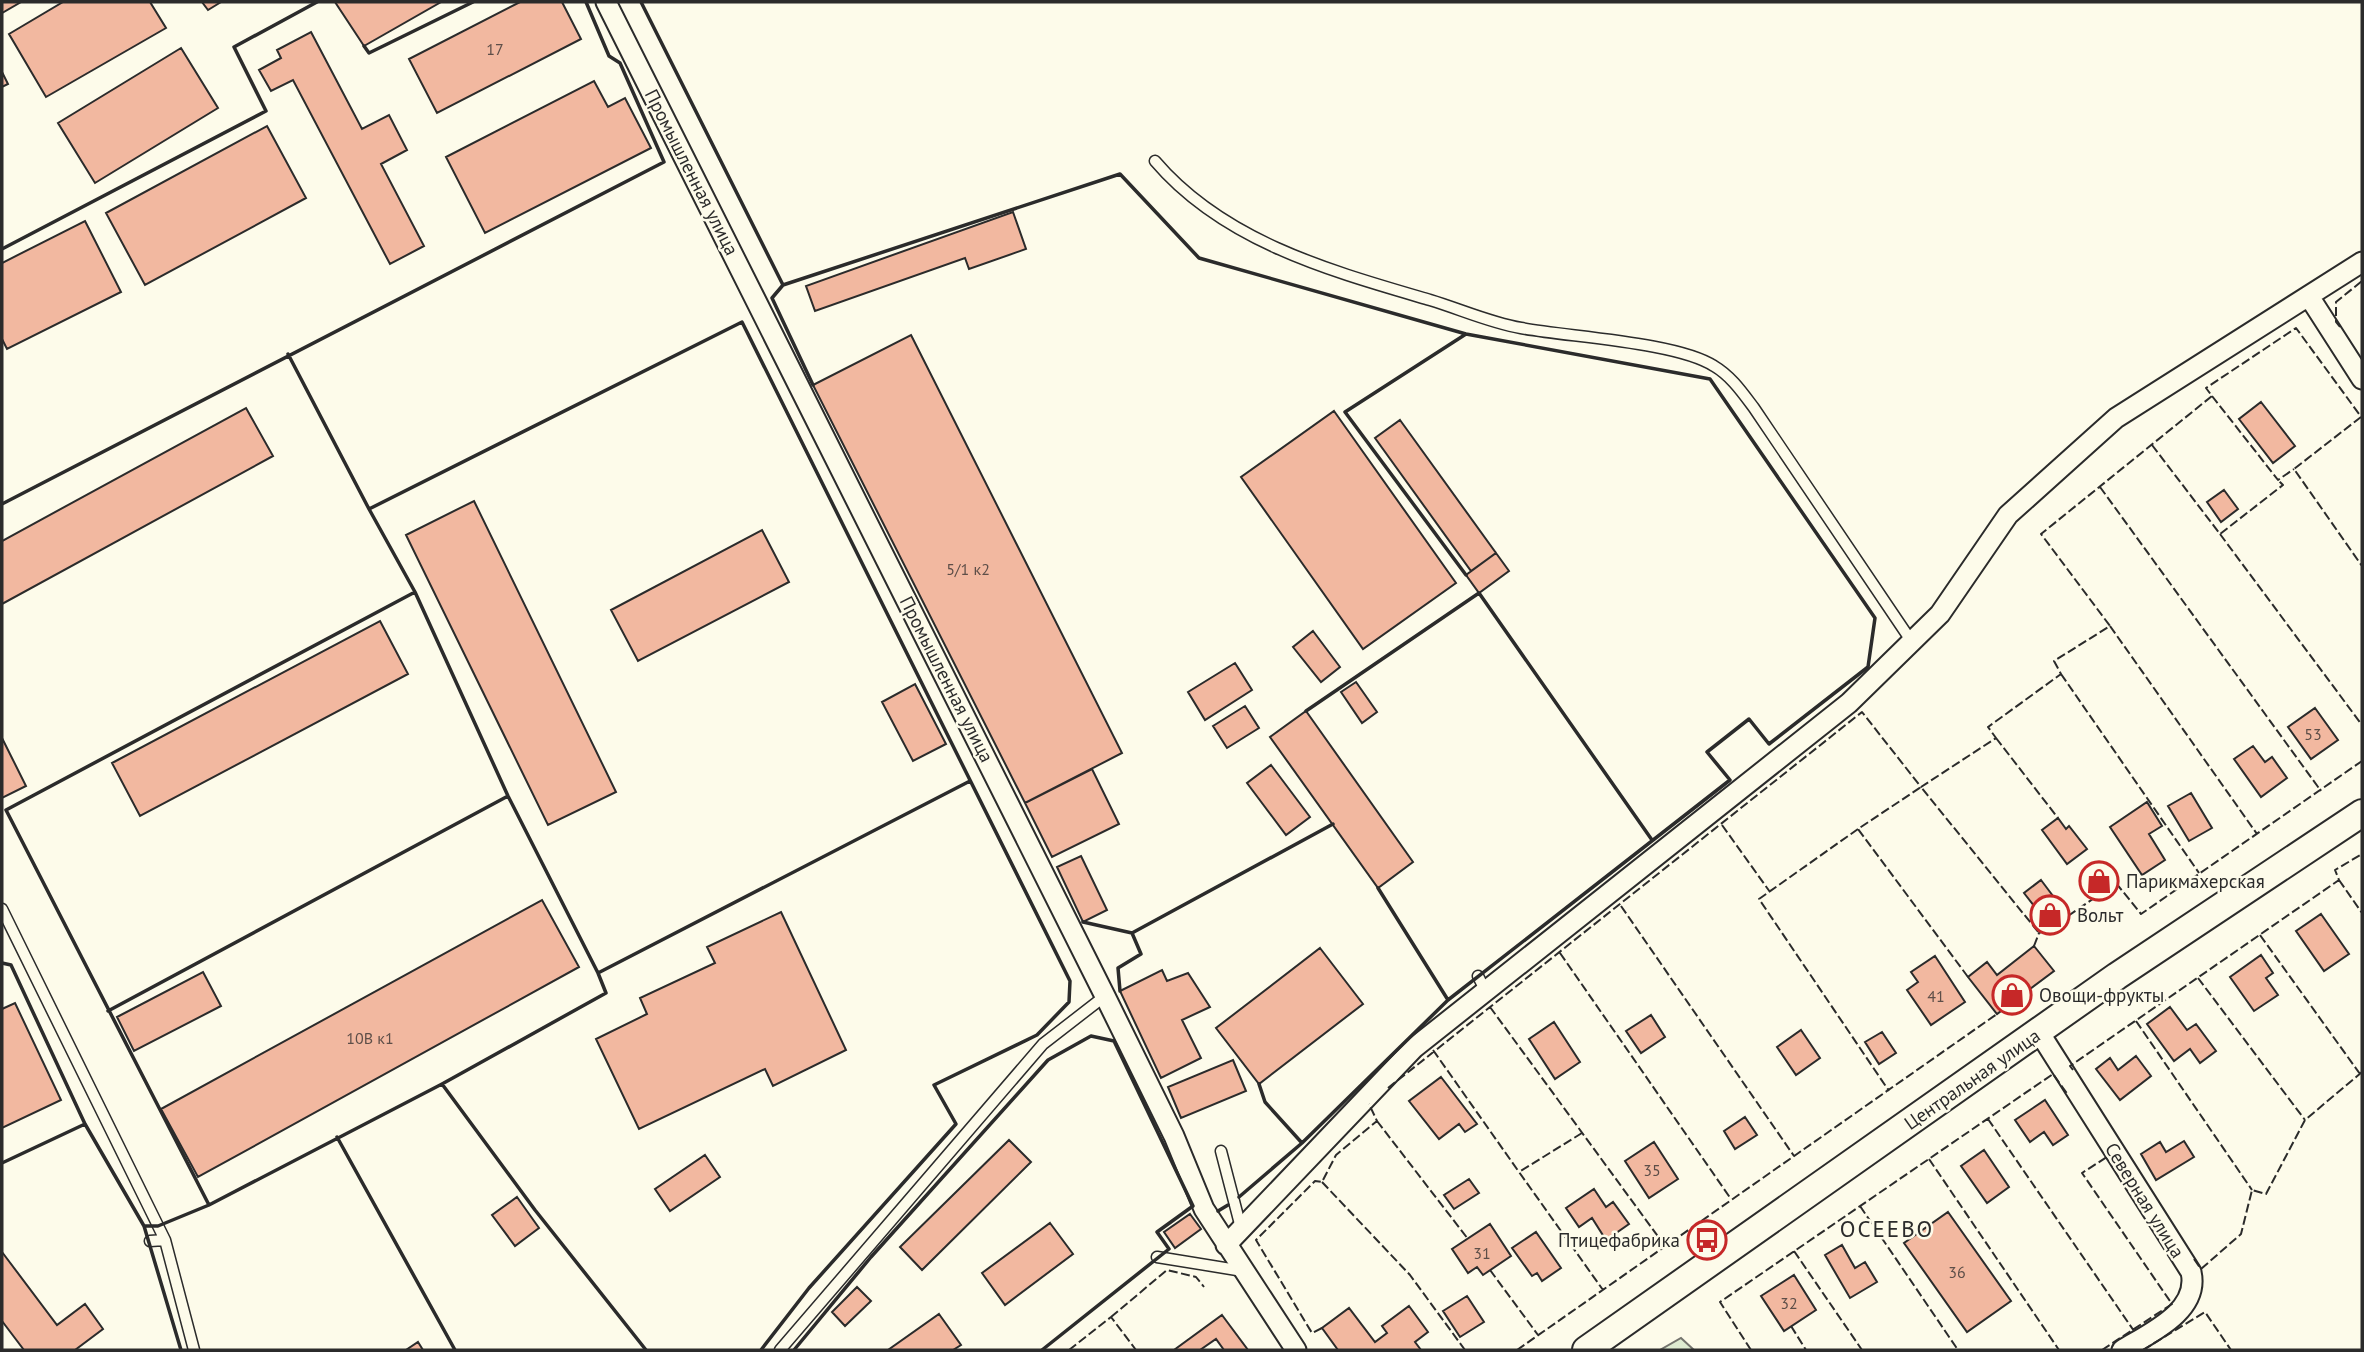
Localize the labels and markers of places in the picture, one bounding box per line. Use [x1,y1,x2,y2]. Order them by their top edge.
shop icon: Парикмахерская [2078,860,2120,902]
place label: Парикмахерская [2126,869,2265,893]
shop icon: Вольт [2029,894,2071,936]
place label: Вольт [2077,903,2124,927]
shop icon: Овощи-фрукты [1991,974,2033,1016]
place label: Овощи-фрукты [2039,983,2164,1007]
bus stop icon: Птицефабрика [1686,1219,1728,1261]
place label: Птицефабрика [1558,1228,1680,1252]

